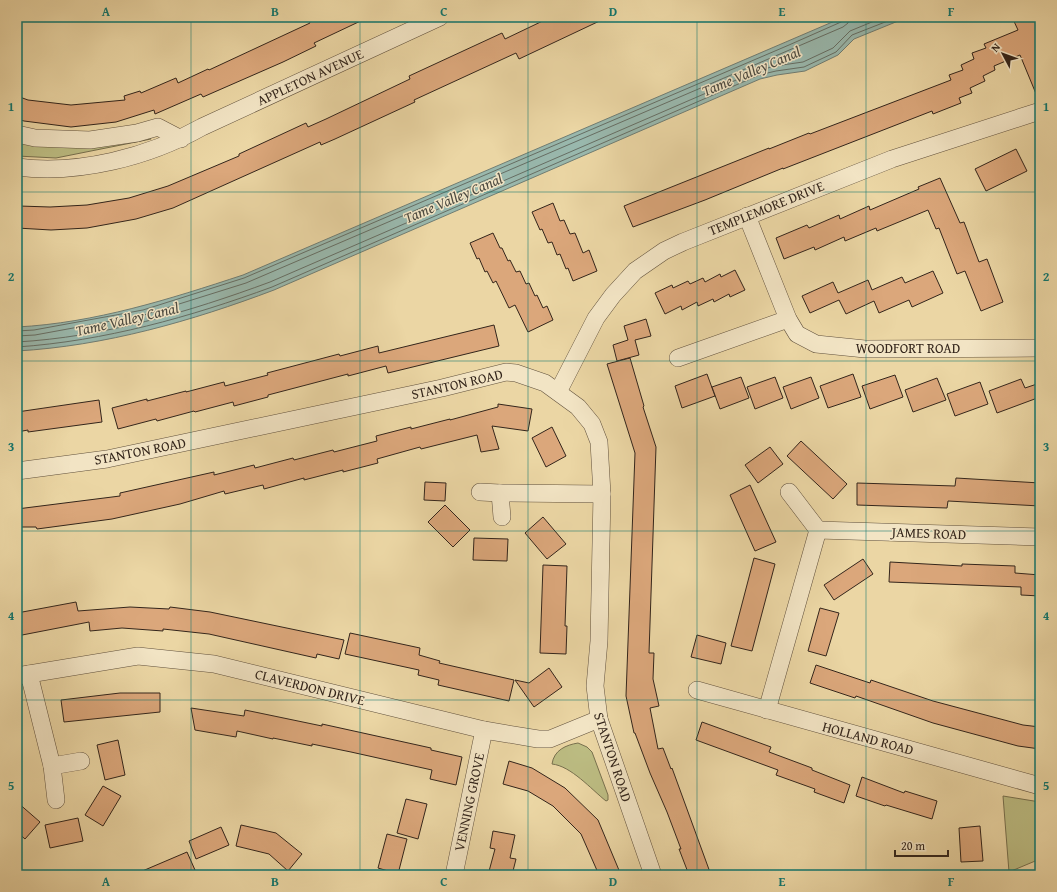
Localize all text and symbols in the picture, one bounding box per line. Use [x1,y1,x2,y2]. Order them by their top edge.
text: A [102,2,111,21]
text: B [271,2,279,21]
text: C [440,2,448,21]
text: D [609,2,617,21]
text: E [779,2,786,21]
text: F [948,2,955,21]
north arrow [983,34,1023,74]
text: N [987,39,1004,55]
water label: Tame Valley Canal [698,41,804,101]
street label: APPLETON AVENUE [254,44,366,110]
text: 1 [8,97,14,116]
text: 1 [1043,97,1049,116]
water label: Tame Valley Canal [400,168,506,228]
street label: TEMPLEMORE DRIVE [705,176,827,240]
text: 2 [8,267,15,286]
text: 2 [1043,267,1050,286]
water label: Tame Valley Canal [73,297,181,341]
street label: WOODFORT ROAD [856,338,960,358]
street label: STANTON ROAD [409,364,505,404]
street label: STANTON ROAD [92,432,188,470]
text: 3 [8,437,14,456]
text: 3 [1043,437,1049,456]
street label: JAMES ROAD [889,522,967,544]
text: 4 [8,606,15,625]
text: 4 [1043,606,1050,625]
street label: CLAVERDON DRIVE [253,664,367,710]
street label: STANTON ROAD [589,710,637,804]
street label: HOLLAND ROAD [820,716,916,760]
street label: VENNING GROVE [449,751,489,853]
text: 5 [8,776,15,795]
text: 5 [1043,776,1050,795]
scale bar [895,832,948,858]
text: 20 m [901,837,925,854]
text: A [102,872,111,891]
text: B [271,872,279,891]
text: C [440,872,448,891]
text: D [609,872,617,891]
text: E [779,872,786,891]
text: F [948,872,955,891]

